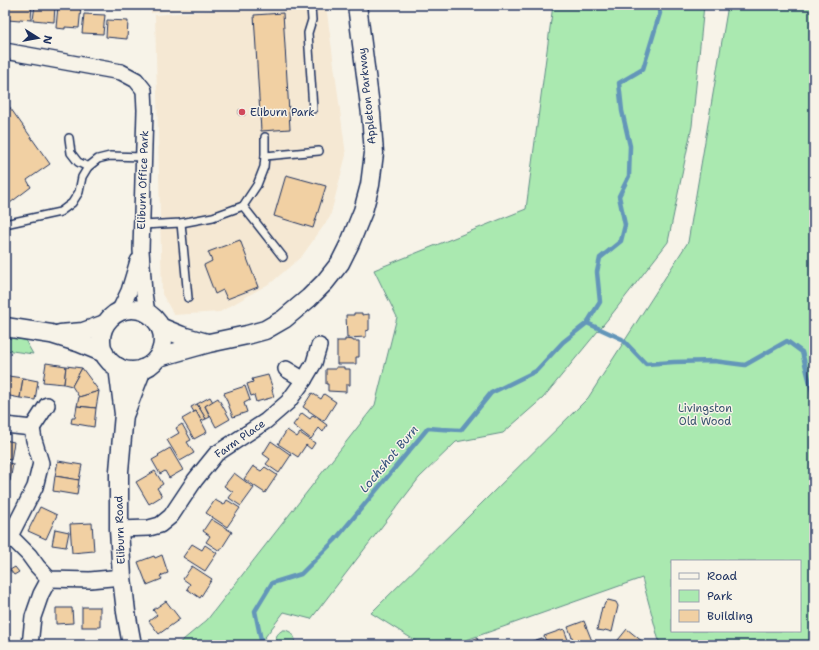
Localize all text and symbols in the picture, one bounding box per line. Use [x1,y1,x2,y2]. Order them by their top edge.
north arrow [18,18,58,58]
text: N [39,34,56,46]
street label: Appleton Parkway [354,47,380,145]
place label: Eliburn Park [250,105,315,120]
marker: Eliburn Park [237,107,247,117]
street label: Eliburn Office Park [134,130,152,230]
park label: Livingston Old Wood [678,401,732,429]
street label: Farm Place [212,416,268,462]
water label: Lochshot Burn [356,422,422,496]
street label: Eliburn Road [111,495,129,565]
legend [671,560,801,632]
text: Road [707,568,738,584]
text: Park [707,588,733,604]
text: Building [707,608,753,624]

